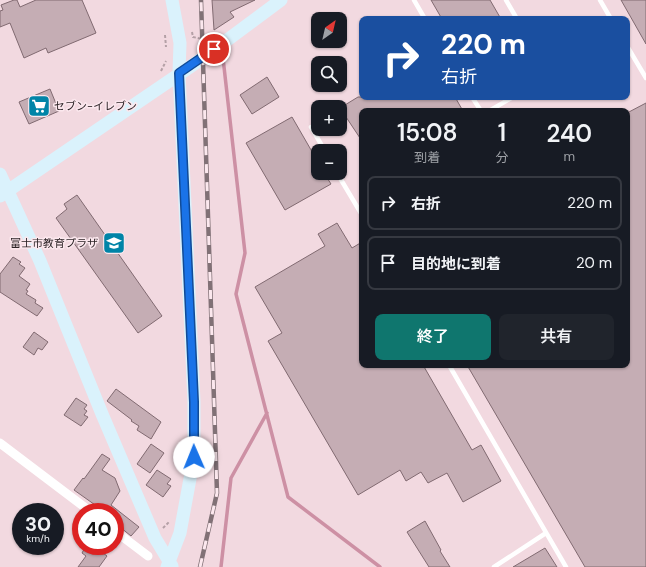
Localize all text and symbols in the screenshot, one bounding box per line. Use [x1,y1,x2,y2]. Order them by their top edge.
north arrow [311,12,347,48]
map controls [311,12,347,180]
text: 220 m [441,26,526,63]
pin [197,32,231,66]
icon: right [375,32,427,84]
icon: arrive [203,38,225,60]
button: search [311,56,347,92]
text: 右折 [441,65,477,89]
supermarket icon: セブン-イレブン [26,93,52,119]
place label: セブン-イレブン [54,99,137,113]
button: + [311,100,347,136]
text: 15:08 [397,117,458,148]
text: 1 [498,117,506,148]
text: 240 [546,118,592,149]
button: − [311,144,347,180]
text: m [563,148,575,165]
text: 到着 [414,149,440,166]
text: 分 [495,149,509,166]
icon: right [377,192,399,214]
text: 220 m [567,193,612,213]
text: 右折 [411,194,441,214]
school or university icon: 富士市教育プラザ [101,230,127,256]
place label: 富士市教育プラザ [10,236,98,250]
icon: arrive [377,252,399,274]
text: 20 m [576,253,612,273]
text: 目的地に到着 [411,254,501,274]
button: 終了 [375,314,491,360]
button: 共有 [499,314,614,360]
position arrow [173,436,215,478]
speed limit sign: 40 [72,503,124,555]
text: 30 [25,511,51,537]
text: km/h [26,532,50,545]

